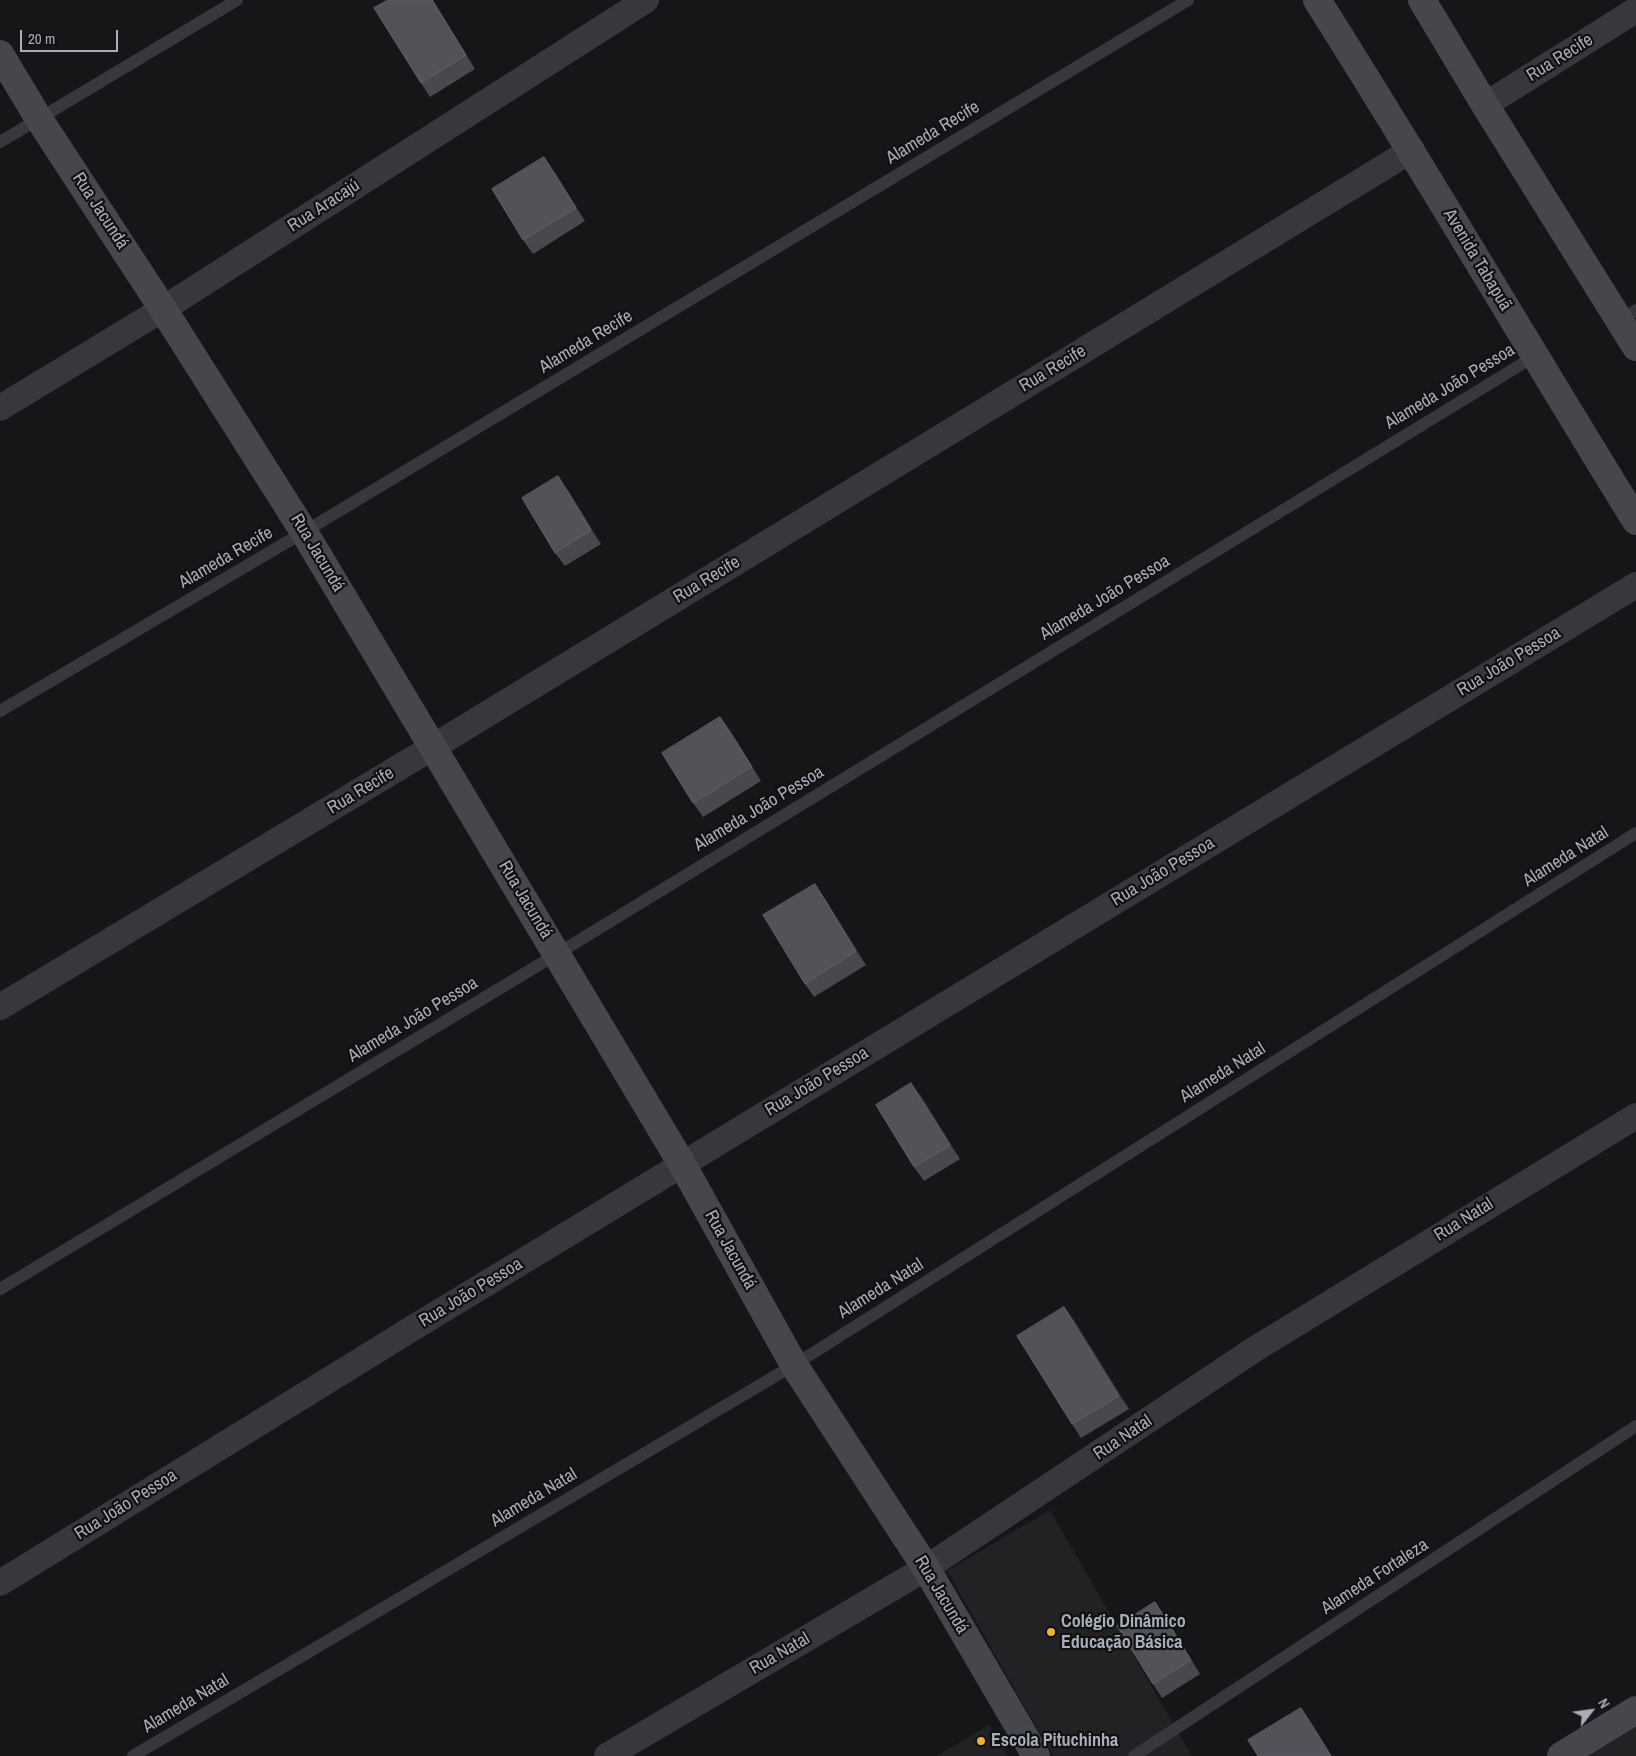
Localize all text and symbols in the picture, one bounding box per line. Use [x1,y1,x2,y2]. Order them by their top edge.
scale bar [22,20,120,52]
text: 20 m [28,28,55,49]
street label: Rua Recife [1523,29,1597,87]
street label: Alameda Recife [882,97,984,169]
street label: Rua Jacundá [67,169,133,253]
street label: Rua Aracajú [284,175,364,237]
street label: Avenida Tabapuã [1438,205,1516,315]
street label: Alameda Recife [535,306,637,378]
street label: Alameda João Pessoa [1381,340,1519,434]
street label: Rua Recife [1016,341,1090,397]
street label: Rua Jacundá [285,510,349,596]
street label: Alameda Recife [175,522,277,594]
street label: Alameda João Pessoa [1036,551,1174,645]
street label: Rua Recife [670,552,744,608]
street label: Rua João Pessoa [1454,623,1564,701]
street label: Alameda João Pessoa [690,762,828,856]
street label: Rua Recife [324,763,398,819]
street label: Alameda Natal [1519,822,1613,892]
street label: Rua João Pessoa [1108,833,1218,911]
street label: Rua Jacundá [493,857,557,943]
street label: Alameda João Pessoa [344,973,482,1067]
street label: Alameda Natal [1176,1038,1270,1108]
street label: Rua João Pessoa [762,1043,872,1121]
street label: Rua Natal [1430,1193,1498,1247]
street label: Rua Jacundá [699,1207,761,1293]
street label: Rua João Pessoa [416,1254,526,1332]
street label: Alameda Natal [834,1254,928,1324]
street label: Rua Natal [1090,1411,1156,1465]
street label: Alameda Natal [487,1464,581,1532]
street label: Rua João Pessoa [71,1465,181,1545]
street label: Alameda Fortaleza [1317,1534,1433,1620]
street label: Rua Jacundá [909,1552,973,1638]
place label: Colégio Dinâmico Educação Básica [1061,1611,1186,1654]
marker: Colégio Dinâmico Educação Básica [1045,1626,1057,1638]
street label: Rua Natal [746,1628,814,1680]
street label: Alameda Natal [139,1670,233,1738]
north arrow [1566,1686,1616,1736]
text: N [1594,1695,1614,1712]
place label: Escola Pituchinha [991,1730,1118,1752]
marker: Escola Pituchinha [975,1735,987,1747]

